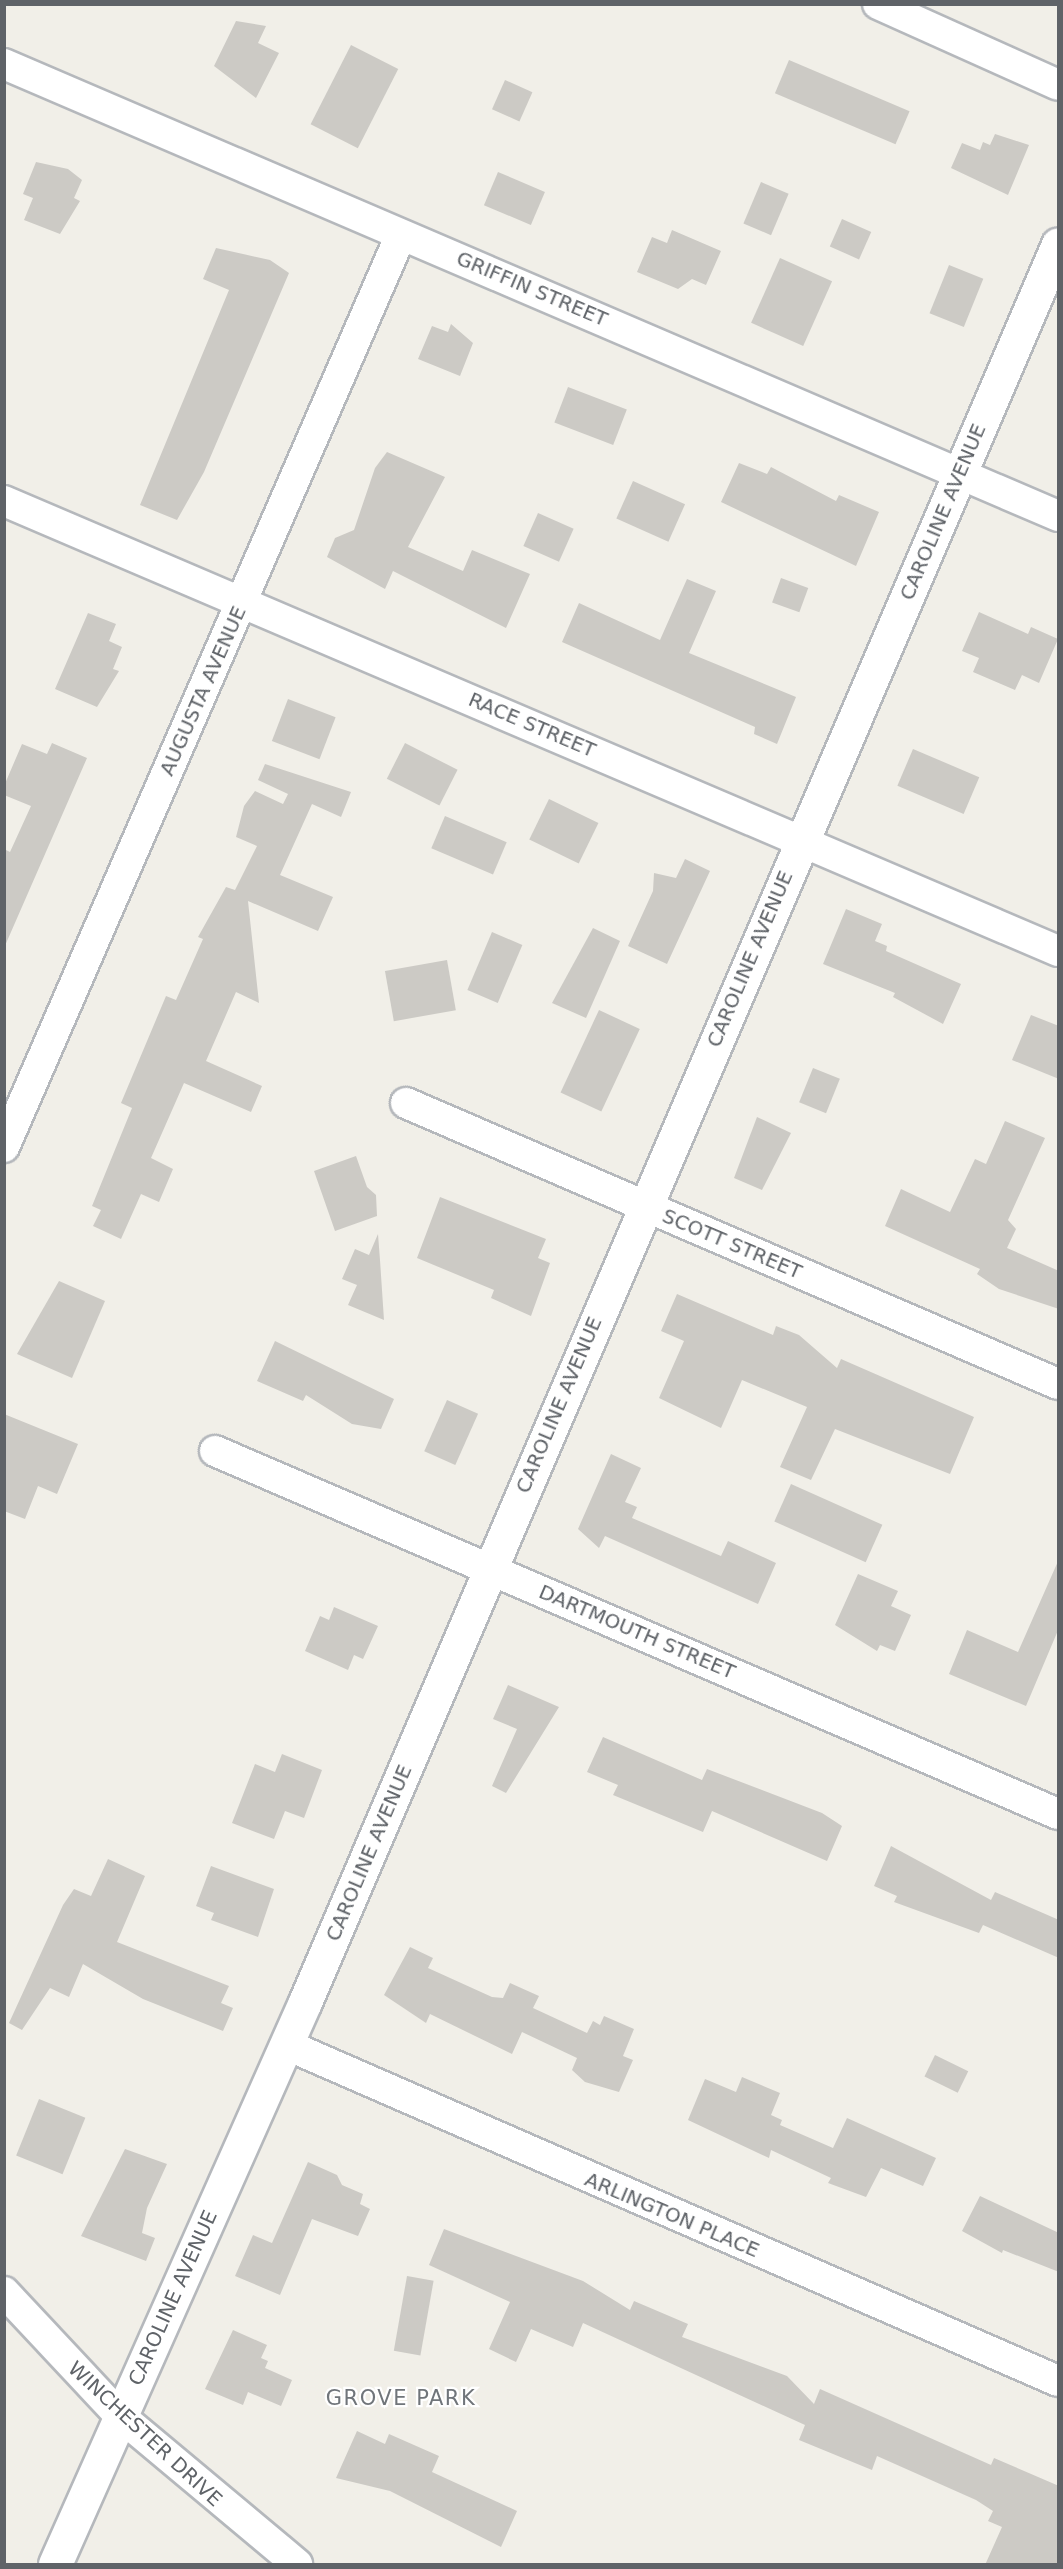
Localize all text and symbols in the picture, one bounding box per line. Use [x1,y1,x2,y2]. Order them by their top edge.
street label: GRIFFIN STREET [453,246,611,332]
street label: CAROLINE AVENUE [895,420,991,604]
street label: AUGUSTA AVENUE [155,603,251,779]
street label: RACE STREET [465,687,599,763]
street label: CAROLINE AVENUE [702,867,798,1051]
street label: SCOTT STREET [659,1204,805,1284]
street label: CAROLINE AVENUE [511,1313,607,1497]
street label: DARTMOUTH STREET [535,1580,739,1684]
street label: CAROLINE AVENUE [321,1761,417,1945]
street label: ARLINGTON PLACE [581,2167,763,2263]
street label: CAROLINE AVENUE [124,2207,222,2389]
street label: WINCHESTER DRIVE [63,2356,227,2512]
district label: GROVE PARK [326,2385,476,2411]

